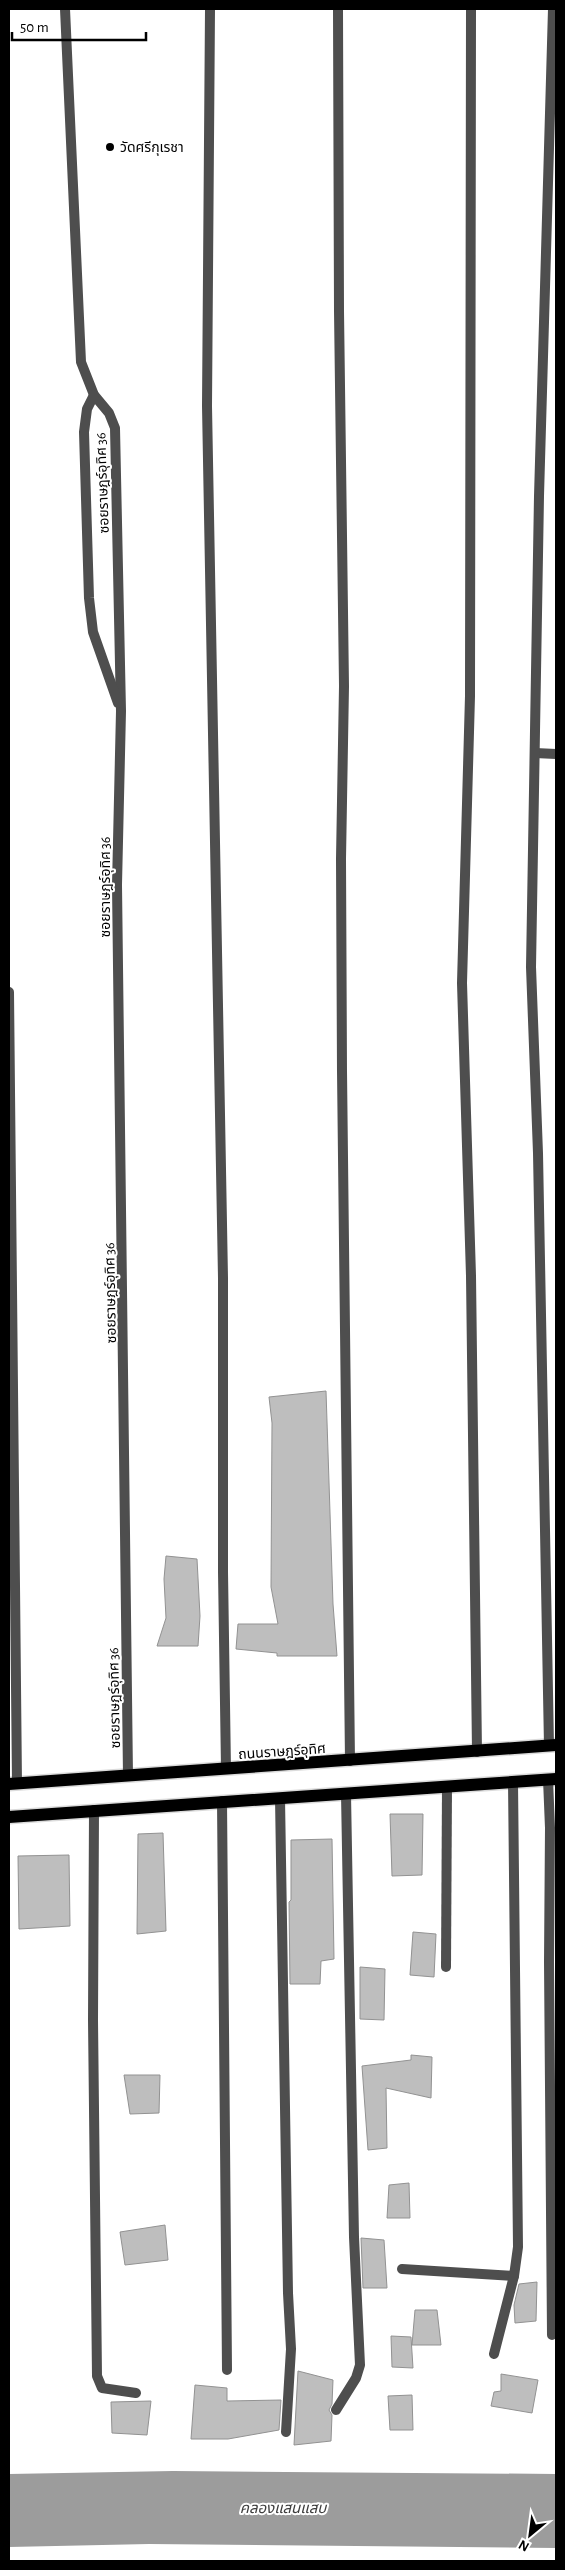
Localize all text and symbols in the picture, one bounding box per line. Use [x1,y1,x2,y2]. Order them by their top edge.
scale bar [12,10,146,42]
text: 50 m [20,20,49,35]
place label: วัดศรีกุเรชา [120,140,184,156]
marker: วัดศรีกุเรชา [104,141,116,153]
street label: ซอยราษฎร์อุทิศ 36 [94,432,113,534]
street label: ซอยราษฎร์อุทิศ 36 [99,837,114,937]
street label: ซอยราษฎร์อุทิศ 36 [103,1242,120,1344]
street label: ซอยราษฎร์อุทิศ 36 [107,1647,124,1749]
street label: ถนนราษฎร์อุทิศ [238,1742,327,1763]
water label: คลองแสนแสบ [240,2501,327,2516]
north arrow [505,2510,555,2560]
text: N [517,2537,532,2554]

